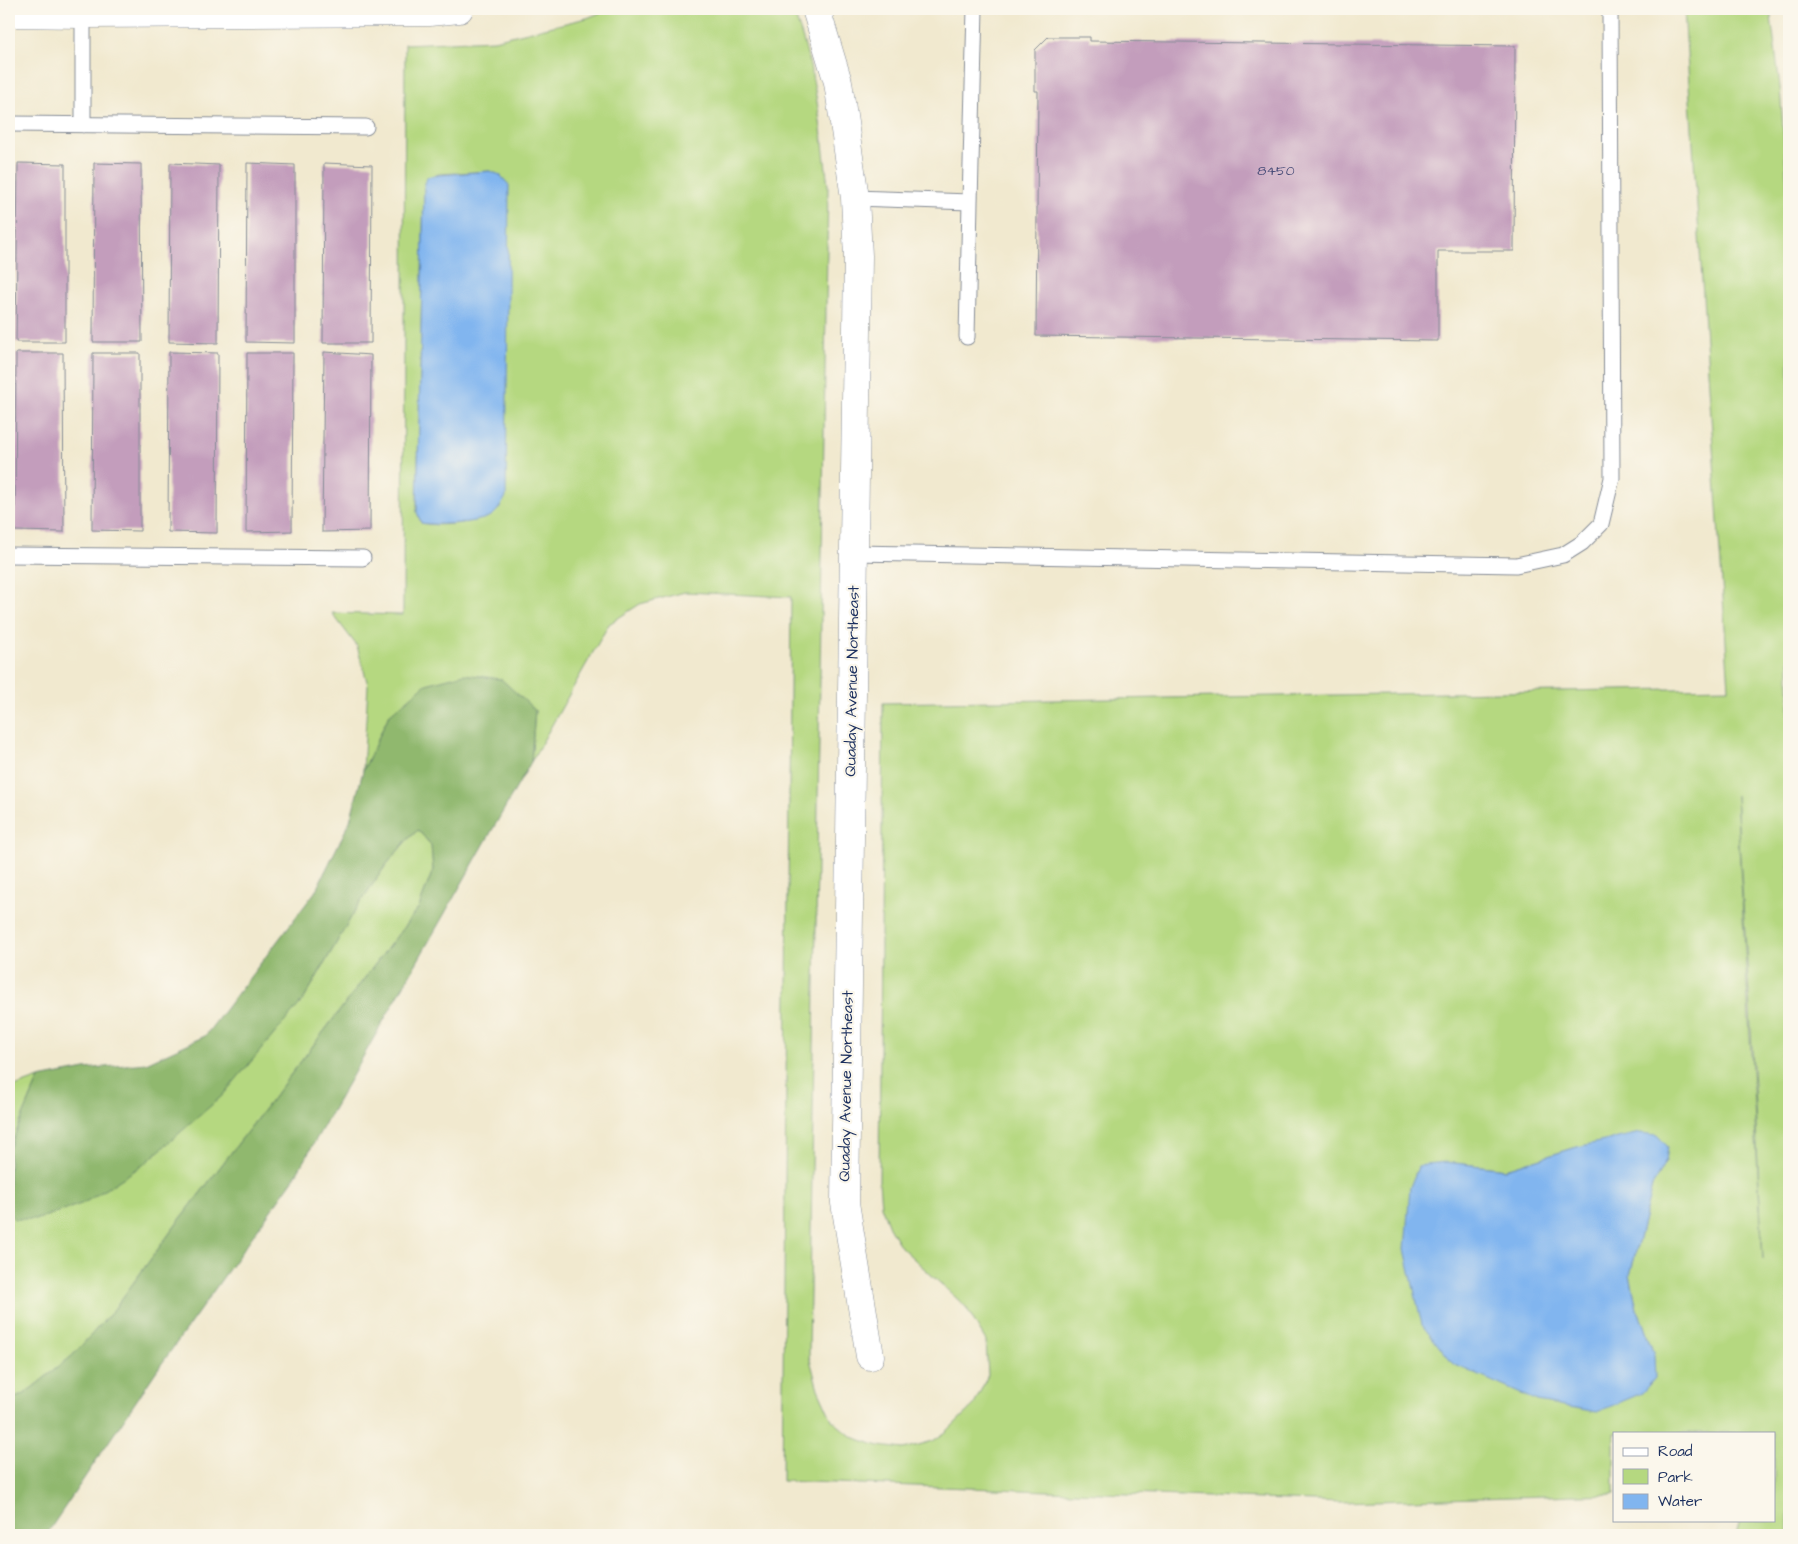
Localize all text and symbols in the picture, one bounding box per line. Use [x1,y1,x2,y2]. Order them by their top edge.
house number: 8450 [1257,161,1295,181]
street label: Quaday Avenue Northeast [839,585,866,777]
street label: Quaday Avenue Northeast [833,990,860,1182]
legend [1613,1432,1776,1522]
text: Road [1658,1441,1693,1462]
text: Park [1658,1467,1693,1488]
text: Water [1658,1491,1702,1512]

